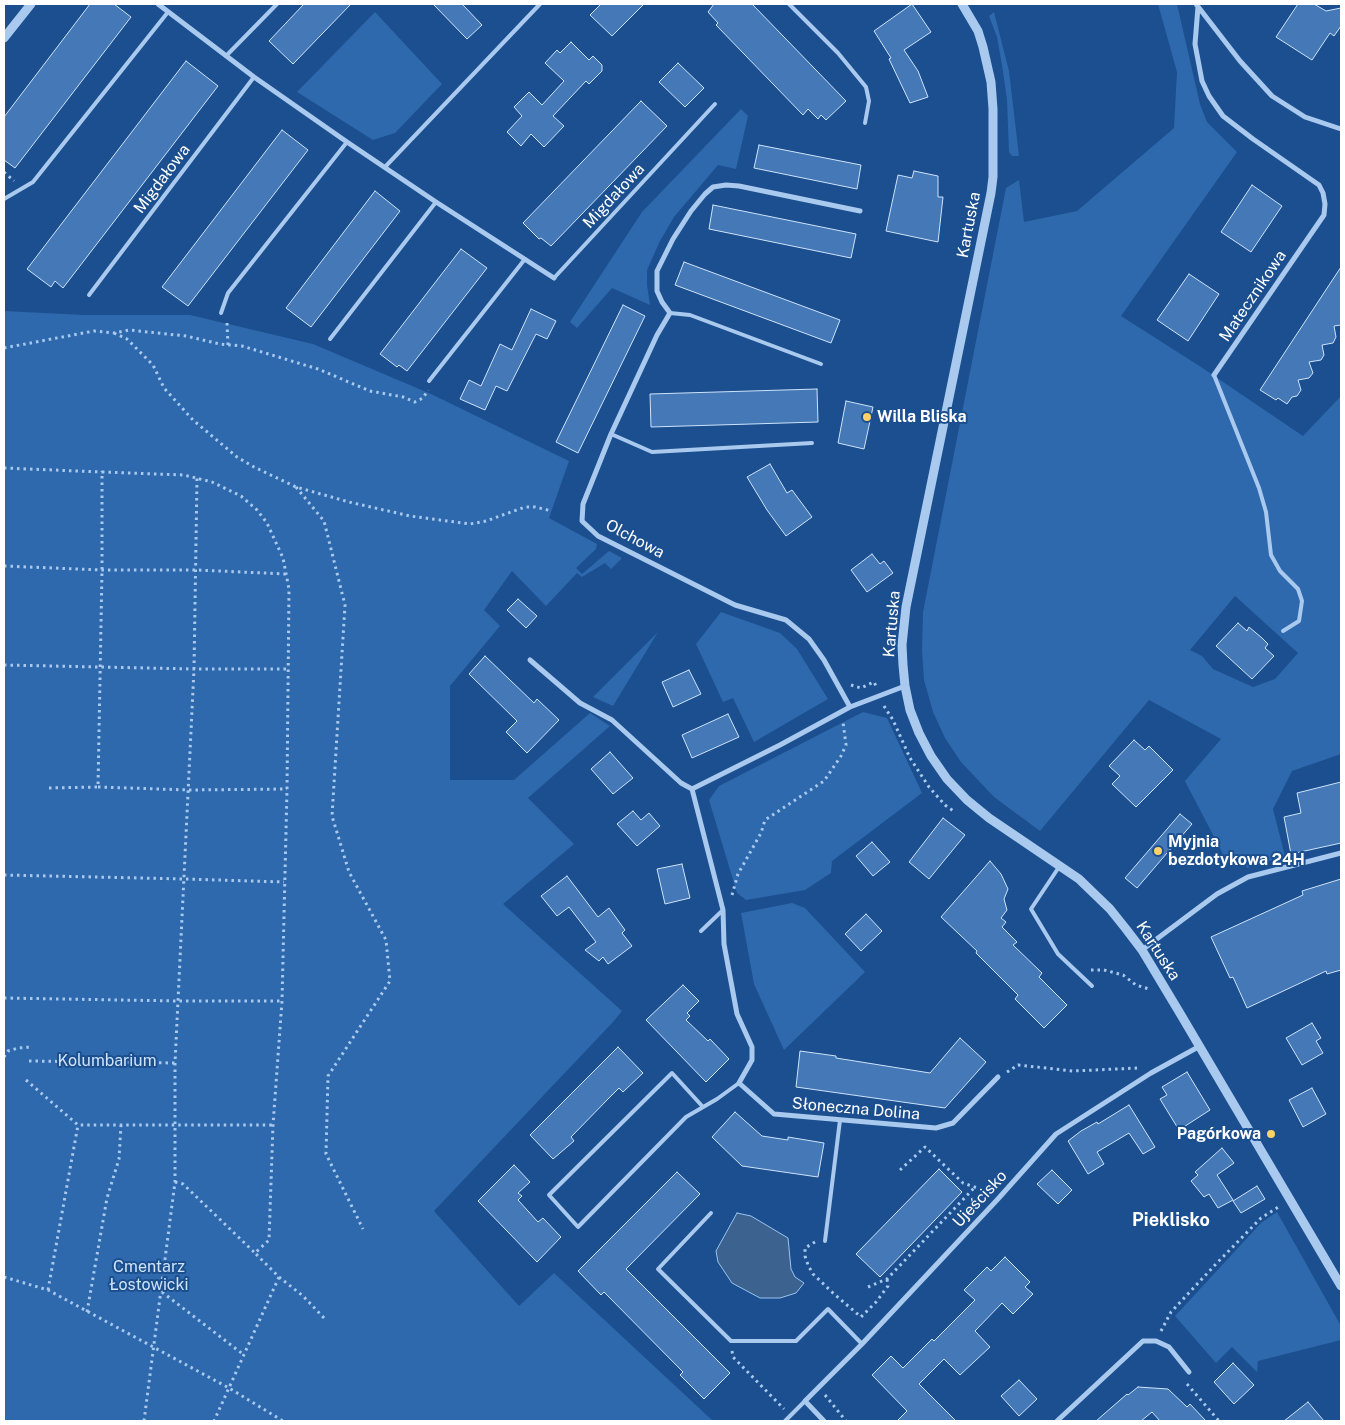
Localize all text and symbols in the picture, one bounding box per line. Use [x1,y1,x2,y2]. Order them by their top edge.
street label: Migdałowa [130,141,194,217]
street label: Migdałowa [579,160,649,232]
street label: Kartuska [953,190,985,260]
street label: Matecznikowa [1215,247,1291,345]
place label: Willa Bliska [877,407,967,427]
marker: Willa Bliska [861,411,873,423]
street label: Olchowa [602,516,668,562]
street label: Kartuska [880,590,904,658]
place label: Myjnia bezdotykowa 24H [1168,832,1305,870]
marker: Myjnia bezdotykowa 24H [1152,845,1164,857]
street label: Kartuska [1132,918,1184,984]
park label: Kolumbarium [57,1051,157,1071]
street label: Słoneczna Dolina [791,1094,921,1124]
place label: Pagórkowa [1177,1124,1261,1144]
marker: Pagórkowa [1265,1128,1277,1140]
street label: Ujeścisko [949,1167,1011,1231]
district label: Pieklisko [1132,1209,1210,1231]
park label: Cmentarz Łostowicki [110,1257,188,1295]

